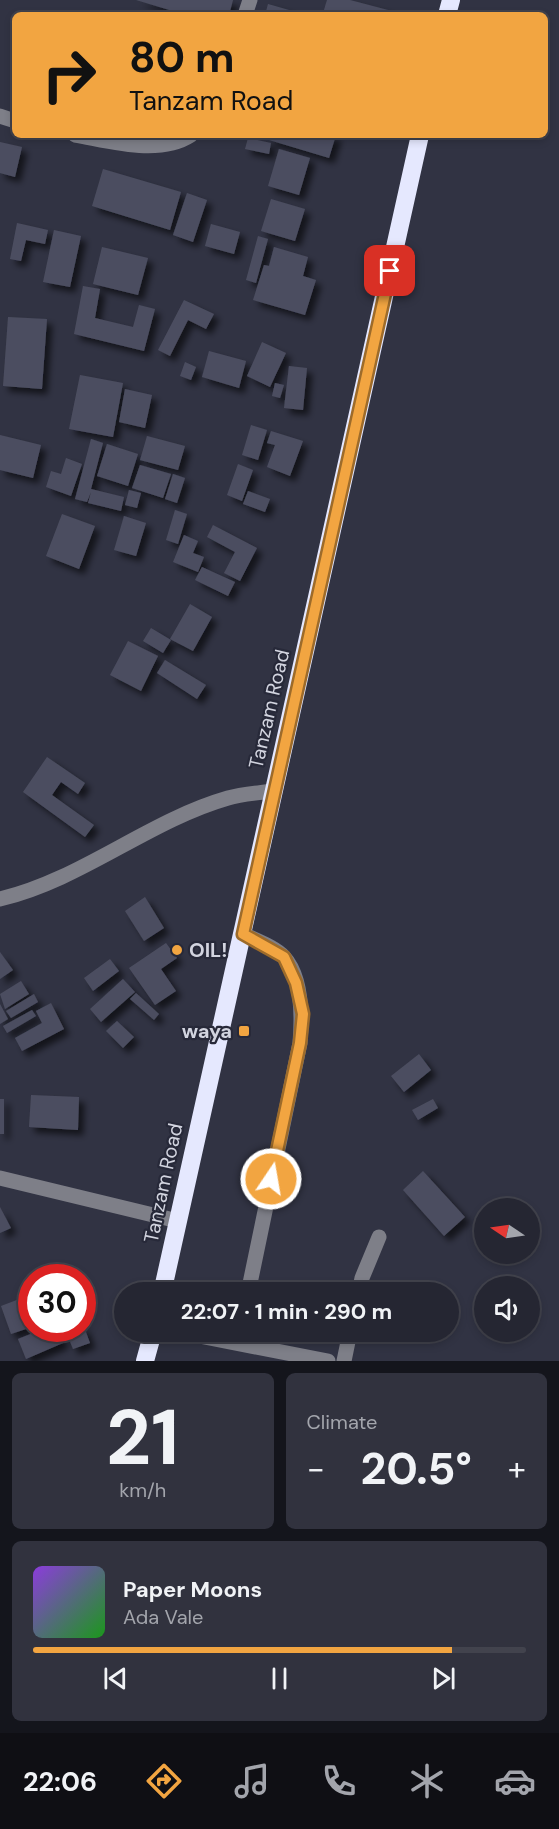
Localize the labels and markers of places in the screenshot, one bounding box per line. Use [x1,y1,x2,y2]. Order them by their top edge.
pin [364,245,415,296]
place label: OIL! [189,937,227,963]
marker: OIL! [170,943,184,957]
place label: waya [182,1018,232,1044]
marker: waya [237,1024,251,1038]

